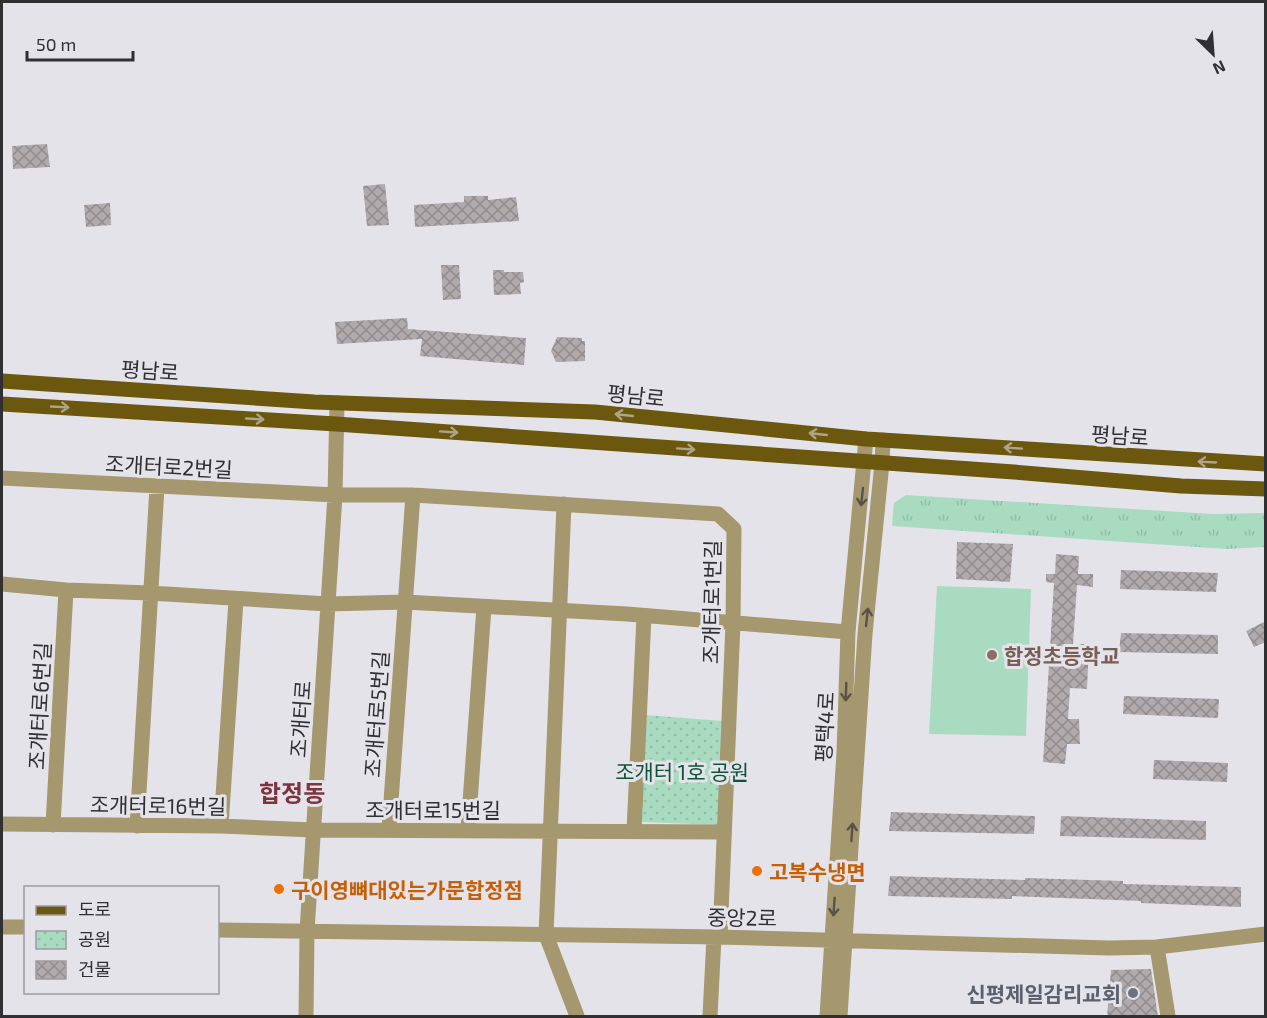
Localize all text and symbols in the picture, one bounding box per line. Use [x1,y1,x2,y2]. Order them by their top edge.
scale bar [27,24,134,62]
north arrow [1183,24,1243,84]
text: 50 m [36,33,76,55]
text: N [1210,57,1229,79]
street label: 평남로 [120,356,180,384]
street label: 평남로 [606,380,666,410]
one-way arrow [49,402,69,413]
one-way arrow [615,409,634,420]
one-way arrow [244,414,264,425]
street label: 평남로 [1090,421,1150,449]
one-way arrow [439,427,459,438]
one-way arrow [809,428,829,439]
one-way arrow [1003,442,1023,453]
one-way arrow [675,443,695,454]
street label: 조개터로2번길 [105,450,233,482]
one-way arrow [1198,456,1218,467]
one-way arrow [856,487,867,507]
street label: 조개터로1번길 [697,540,725,664]
one-way arrow [862,608,873,627]
street label: 조개터로6번길 [23,641,55,771]
place label: 합정초등학교 [1004,643,1120,668]
marker: 합정초등학교 [985,648,999,662]
street label: 조개터로5번길 [359,650,393,778]
street label: 조개터로 [285,680,315,758]
one-way arrow [841,681,852,701]
street label: 평택4로 [810,691,838,763]
park label: 조개터 1호 공원 [615,759,749,784]
district label: 합정동 [259,778,325,807]
street label: 조개터로16번길 [90,791,226,819]
street label: 조개터로15번길 [365,797,501,822]
one-way arrow [846,823,857,843]
place label: 고복수냉면 [769,859,866,884]
marker: 고복수냉면 [750,864,764,878]
place label: 구이영뼈대있는가문합정점 [291,877,523,902]
marker: 구이영뼈대있는가문합정점 [272,882,286,896]
legend [24,886,219,994]
one-way arrow [828,897,839,917]
text: 도로 [78,898,111,920]
street label: 중앙2로 [707,904,777,930]
text: 공원 [78,928,111,950]
text: 건물 [78,958,111,980]
place label: 신평제일감리교회 [966,981,1121,1006]
marker: 신평제일감리교회 [1126,986,1140,1000]

